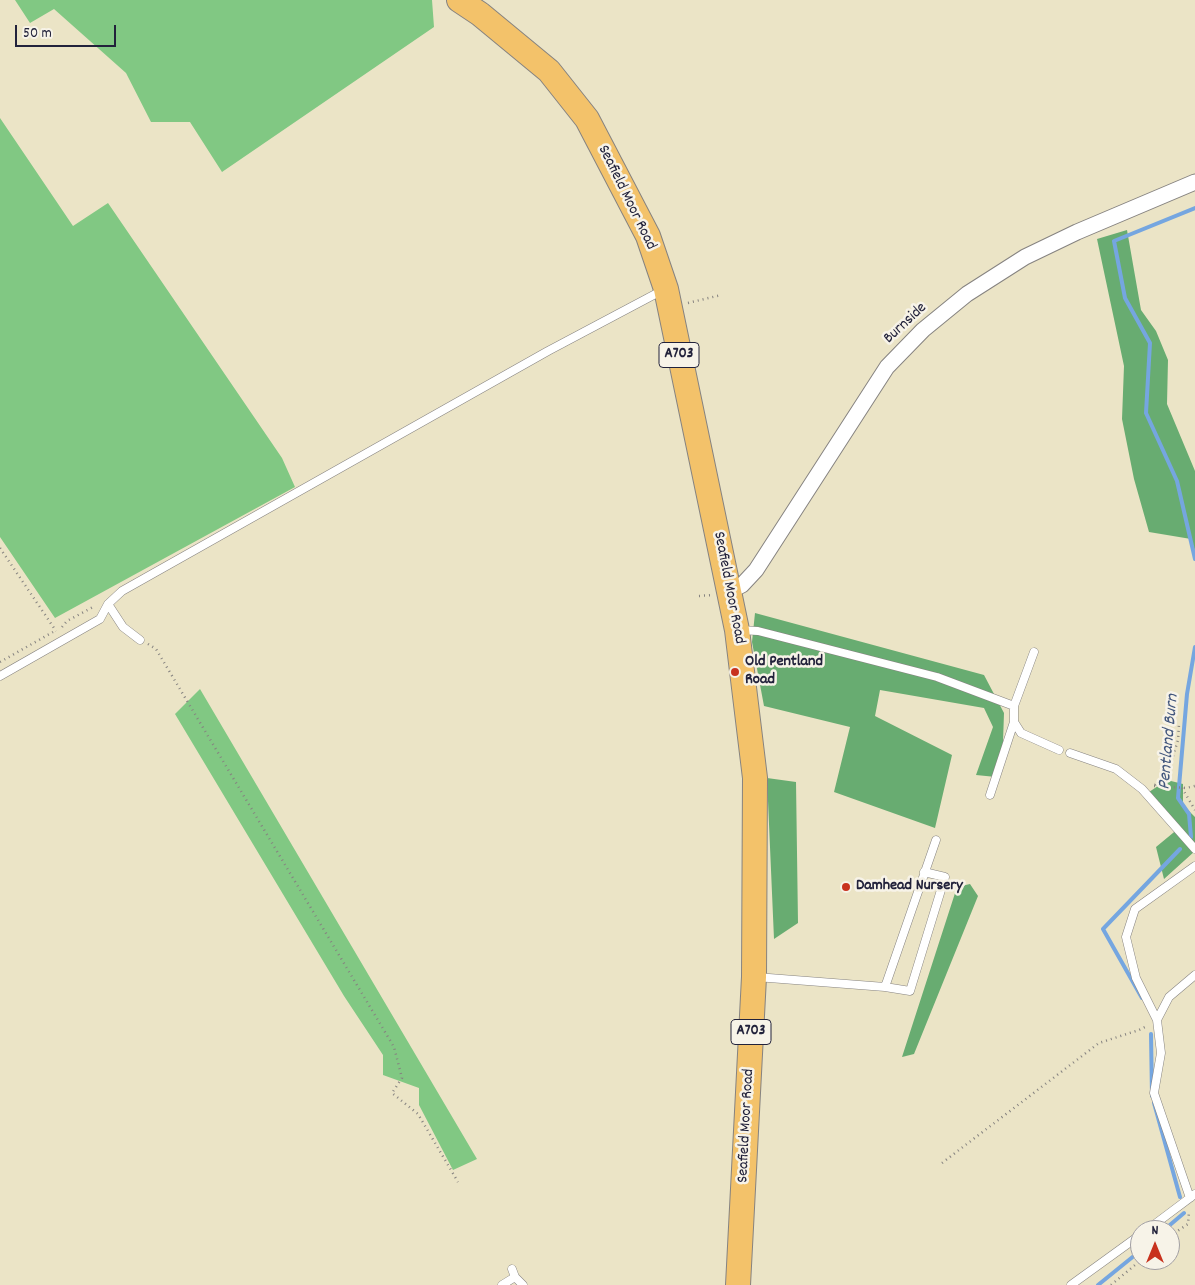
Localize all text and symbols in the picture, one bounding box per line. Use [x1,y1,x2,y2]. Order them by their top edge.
scale bar [18,15,119,47]
text: 50 m [23,23,52,45]
street label: Seafield Moor Road [592,142,660,254]
street label: Burnside [880,299,932,349]
road number: A703 [659,342,699,368]
street label: Seafield Moor Road [708,530,748,646]
place label: Old Pentland Road [745,653,823,691]
marker: Old Pentland Road [729,666,741,678]
water label: Pentland Burn [1155,693,1185,791]
place label: Damhead Nursery [856,877,963,897]
marker: Damhead Nursery [840,881,852,893]
road number: A703 [731,1020,771,1044]
street label: Seafield Moor Road [734,1069,760,1183]
north arrow [1130,1220,1180,1270]
text: N [1152,1221,1158,1241]

